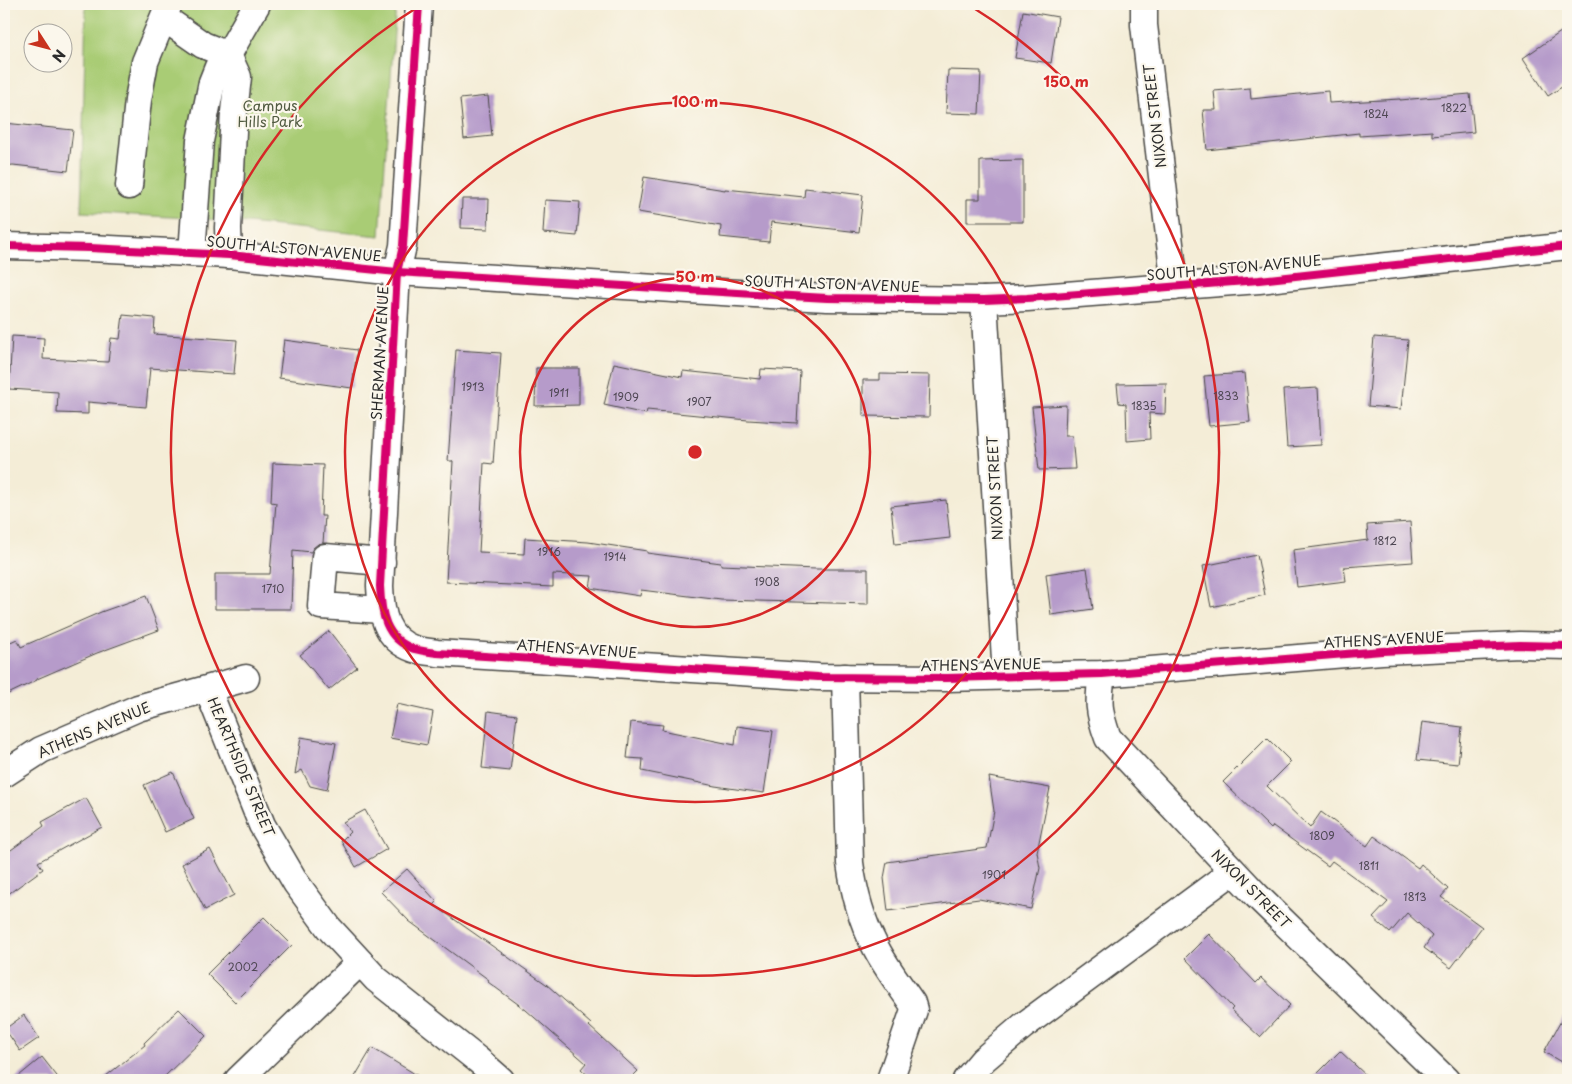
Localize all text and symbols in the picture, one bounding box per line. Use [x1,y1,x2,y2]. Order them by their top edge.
north arrow [22,22,72,72]
text: N [47,45,71,67]
street label: NIXON STREET [1138,63,1171,169]
text: 150 m [1043,69,1089,92]
text: 100 m [672,89,718,112]
park label: Campus Hills Park [238,95,303,132]
house number: 1822 [1441,99,1467,116]
house number: 1824 [1363,105,1389,122]
street label: SOUTH ALSTON AVENUE [206,230,382,267]
street label: SOUTH ALSTON AVENUE [1146,249,1322,286]
text: 50 m [676,264,714,287]
street label: SOUTH ALSTON AVENUE [744,270,920,297]
street label: SHERMAN AVENUE [365,285,394,421]
house number: 1913 [462,378,484,395]
house number: 1911 [549,384,569,401]
house number: 1833 [1213,387,1239,404]
house number: 1909 [613,388,639,405]
house number: 1907 [686,393,712,410]
house number: 1835 [1131,397,1157,414]
street label: NIXON STREET [981,435,1008,541]
centre of rings [686,443,704,461]
house number: 1812 [1373,532,1397,549]
house number: 1916 [537,543,561,560]
house number: 1914 [604,548,626,565]
house number: 1908 [754,573,780,590]
house number: 1710 [262,580,284,597]
street label: ATHENS AVENUE [1323,626,1445,653]
street label: ATHENS AVENUE [516,634,638,663]
street label: ATHENS AVENUE [920,653,1042,676]
street label: HEARTHSIDE STREET [203,694,281,840]
street label: ATHENS AVENUE [34,696,154,763]
house number: 1809 [1309,827,1335,844]
street label: NIXON STREET [1207,844,1296,933]
house number: 1811 [1359,857,1379,874]
house number: 1901 [982,866,1006,883]
house number: 1813 [1403,888,1427,905]
house number: 2002 [228,958,259,975]

